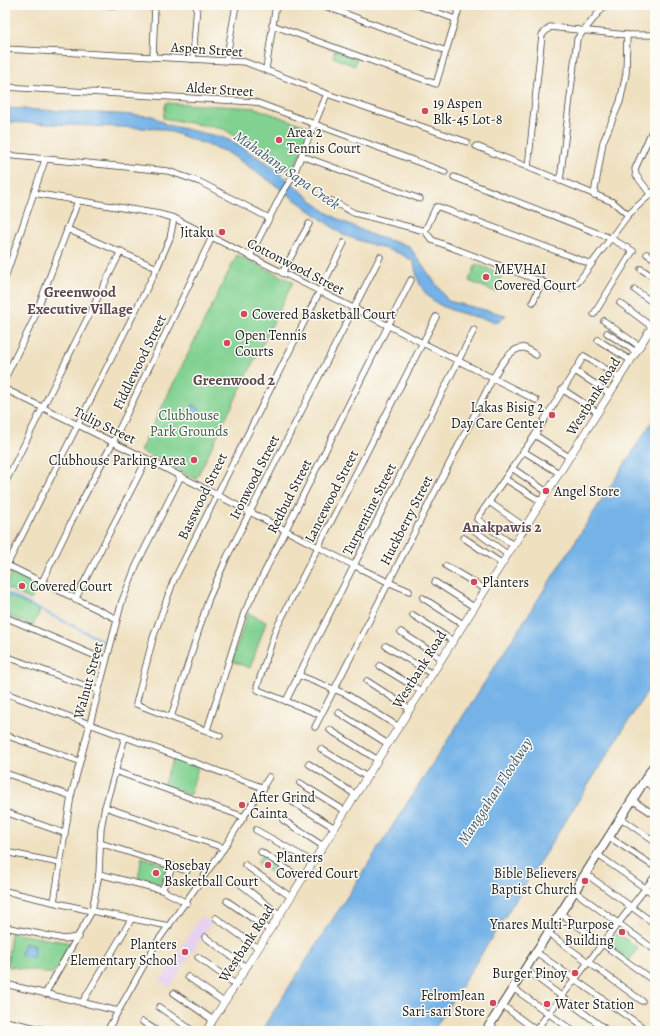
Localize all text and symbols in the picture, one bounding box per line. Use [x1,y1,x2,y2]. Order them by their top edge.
street label: Aspen Street [169,37,244,62]
street label: Alder Street [185,78,255,101]
place label: 19 Aspen Blk-45 Lot-8 [433,94,503,129]
marker: 19 Aspen Blk-45 Lot-8 [420,106,430,116]
place label: Area 2 Tennis Court [286,123,361,158]
water label: Mahabang Sapa Creek [230,126,344,214]
marker: Area 2 Tennis Court [274,135,284,145]
place label: Jitaku [180,223,214,242]
marker: Jitaku [217,227,227,237]
street label: Cottonwood Street [244,234,348,299]
place label: MEVHAI Covered Court [494,260,577,295]
marker: MEVHAI Covered Court [481,272,491,282]
district label: Greenwood Executive Village [27,282,133,319]
place label: Covered Basketball Court [252,305,396,324]
marker: Covered Basketball Court [239,309,249,319]
street label: Fiddlewood Street [108,311,171,413]
place label: Open Tennis Courts [235,326,307,361]
marker: Open Tennis Courts [222,338,232,348]
street label: Westbank Road [561,353,625,440]
district label: Greenwood 2 [193,370,276,390]
place label: Lakas Bisig 2 Day Care Center [451,398,545,433]
street label: Tulip Street [71,402,139,449]
park label: Clubhouse Park Grounds [150,406,228,441]
marker: Lakas Bisig 2 Day Care Center [547,410,557,420]
street label: Ironwood Street [225,431,284,523]
street label: Lancewood Street [300,446,363,546]
street label: Basswood Street [173,449,232,543]
place label: Clubhouse Parking Area [49,451,186,470]
marker: Clubhouse Parking Area [189,455,199,465]
street label: Redbud Street [263,455,317,537]
street label: Turpentine Street [338,459,401,559]
street label: Huckberry Street [376,472,438,569]
place label: Angel Store [553,482,620,501]
marker: Angel Store [541,486,551,496]
district label: Anakpawis 2 [462,517,542,537]
place label: Planters [482,573,529,592]
place label: Covered Court [30,577,113,596]
marker: Planters [469,577,479,587]
marker: Covered Court [17,581,27,591]
street label: Westbank Road [387,626,451,713]
street label: Walnut Street [69,639,108,722]
water label: Manggahan Floodway [453,733,537,848]
place label: After Grind Cainta [249,788,316,823]
marker: After Grind Cainta [237,800,247,810]
place label: Planters Covered Court [276,848,359,883]
place label: Rosebay Basketball Court [164,856,259,891]
marker: Planters Covered Court [263,860,273,870]
place label: Bible Believers Baptist Church [491,864,578,899]
marker: Rosebay Basketball Court [151,868,161,878]
marker: Bible Believers Baptist Church [580,876,590,886]
street label: Westbank Road [214,901,279,986]
place label: Ynares Multi-Purpose Building [489,915,614,950]
marker: Ynares Multi-Purpose Building [617,927,627,937]
place label: Planters Elementary School [70,935,178,970]
marker: Planters Elementary School [180,947,190,957]
place label: Burger Pinoy [492,964,568,983]
marker: Burger Pinoy [570,968,580,978]
place label: FelromJean Sari-sari Store [402,986,485,1021]
place label: Water Station [554,995,635,1014]
marker: FelromJean Sari-sari Store [488,998,498,1008]
marker: Water Station [542,999,552,1009]

